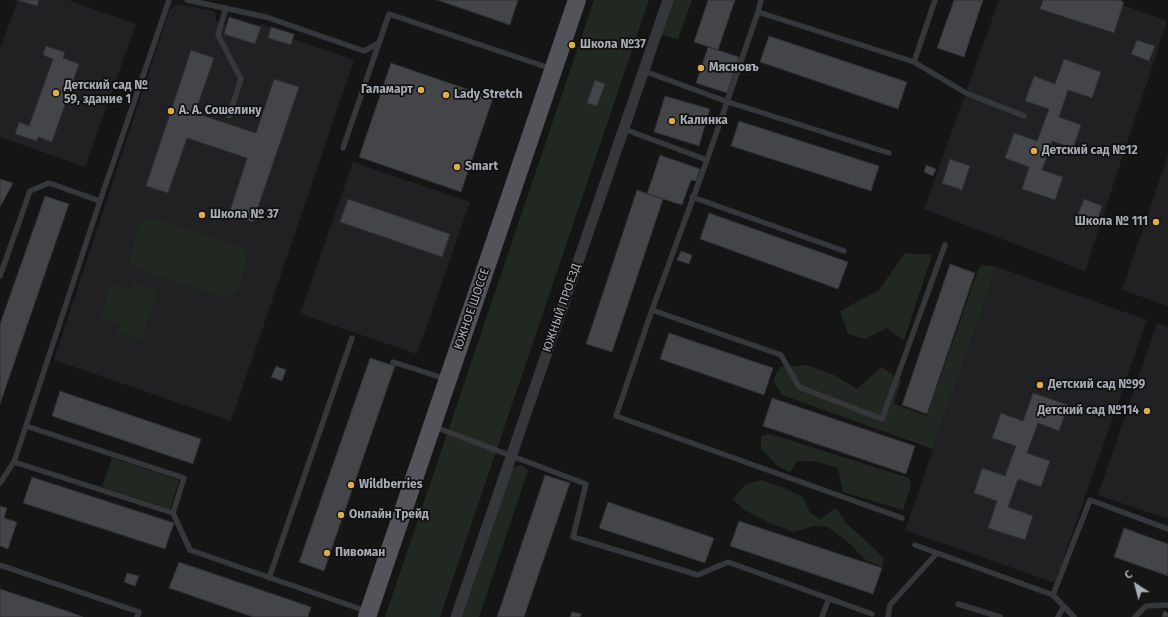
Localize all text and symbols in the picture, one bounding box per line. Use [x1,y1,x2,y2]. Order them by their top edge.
place label: Школа №37 [580,38,646,52]
marker: Школа №37 [567,40,577,50]
place label: Мясновъ [709,61,759,75]
marker: Мясновъ [696,63,706,73]
place label: Детский сад № 59, здание 1 [64,79,148,107]
place label: Галамарт [361,83,413,97]
marker: Галамарт [416,85,426,95]
marker: Детский сад № 59, здание 1 [51,88,61,98]
place label: Lady Stretch [454,88,523,102]
marker: Lady Stretch [441,90,451,100]
place label: А. А. Сошелину [179,104,262,118]
marker: А. А. Сошелину [166,106,176,116]
place label: Калинка [680,114,728,128]
marker: Калинка [667,116,677,126]
place label: Детский сад №12 [1042,144,1138,158]
marker: Детский сад №12 [1029,146,1039,156]
place label: Smart [465,160,498,174]
marker: Smart [452,162,462,172]
place label: Школа № 37 [210,208,279,222]
marker: Школа № 37 [197,210,207,220]
place label: Школа № 111 [1075,215,1148,229]
marker: Школа № 111 [1151,217,1161,227]
street label: ЮЖНЫЙ ПРОЕЗД [540,262,584,354]
street label: ЮЖНОЕ ШОССЕ [451,266,493,352]
place label: Детский сад №99 [1048,378,1145,392]
marker: Детский сад №99 [1035,380,1045,390]
place label: Детский сад №114 [1037,404,1139,418]
marker: Детский сад №114 [1142,406,1152,416]
place label: Wildberries [359,478,422,492]
marker: Wildberries [346,480,356,490]
place label: Онлайн Трейд [349,508,429,522]
marker: Онлайн Трейд [336,510,346,520]
place label: Пивоман [335,546,385,560]
marker: Пивоман [322,548,332,558]
north arrow [1116,565,1156,605]
text: С [1122,568,1135,582]

